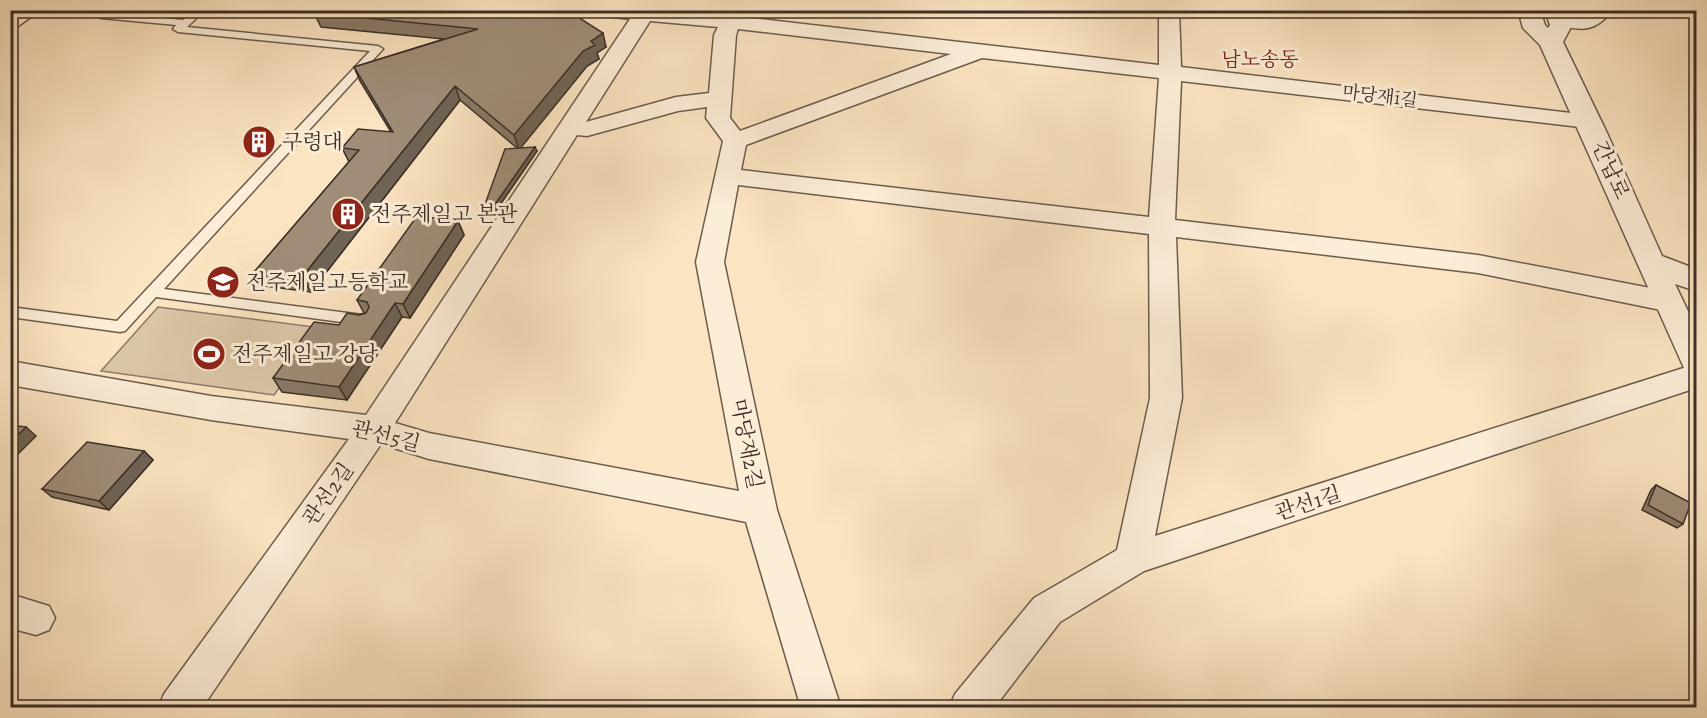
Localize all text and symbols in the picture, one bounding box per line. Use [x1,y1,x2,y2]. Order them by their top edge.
district label: 남노송동 [1221,46,1299,73]
street label: 마당재1길 [1341,79,1419,113]
building icon: 구령대 [241,124,277,160]
place label: 구령대 [282,128,343,156]
street label: 간납로 [1586,137,1636,203]
building icon: 전주제일고 본관 [330,196,366,232]
place label: 전주제일고 본관 [371,200,518,228]
school or university icon: 전주제일고등학교 [205,264,241,300]
place label: 전주제일고등학교 [246,268,408,296]
sports icon: 전주제일고 강당 [191,336,227,372]
place label: 전주제일고 강당 [232,340,379,368]
street label: 마당재2길 [725,397,769,491]
street label: 관선5길 [349,414,423,458]
street label: 관선2길 [296,457,360,531]
street label: 관선1길 [1271,479,1345,527]

